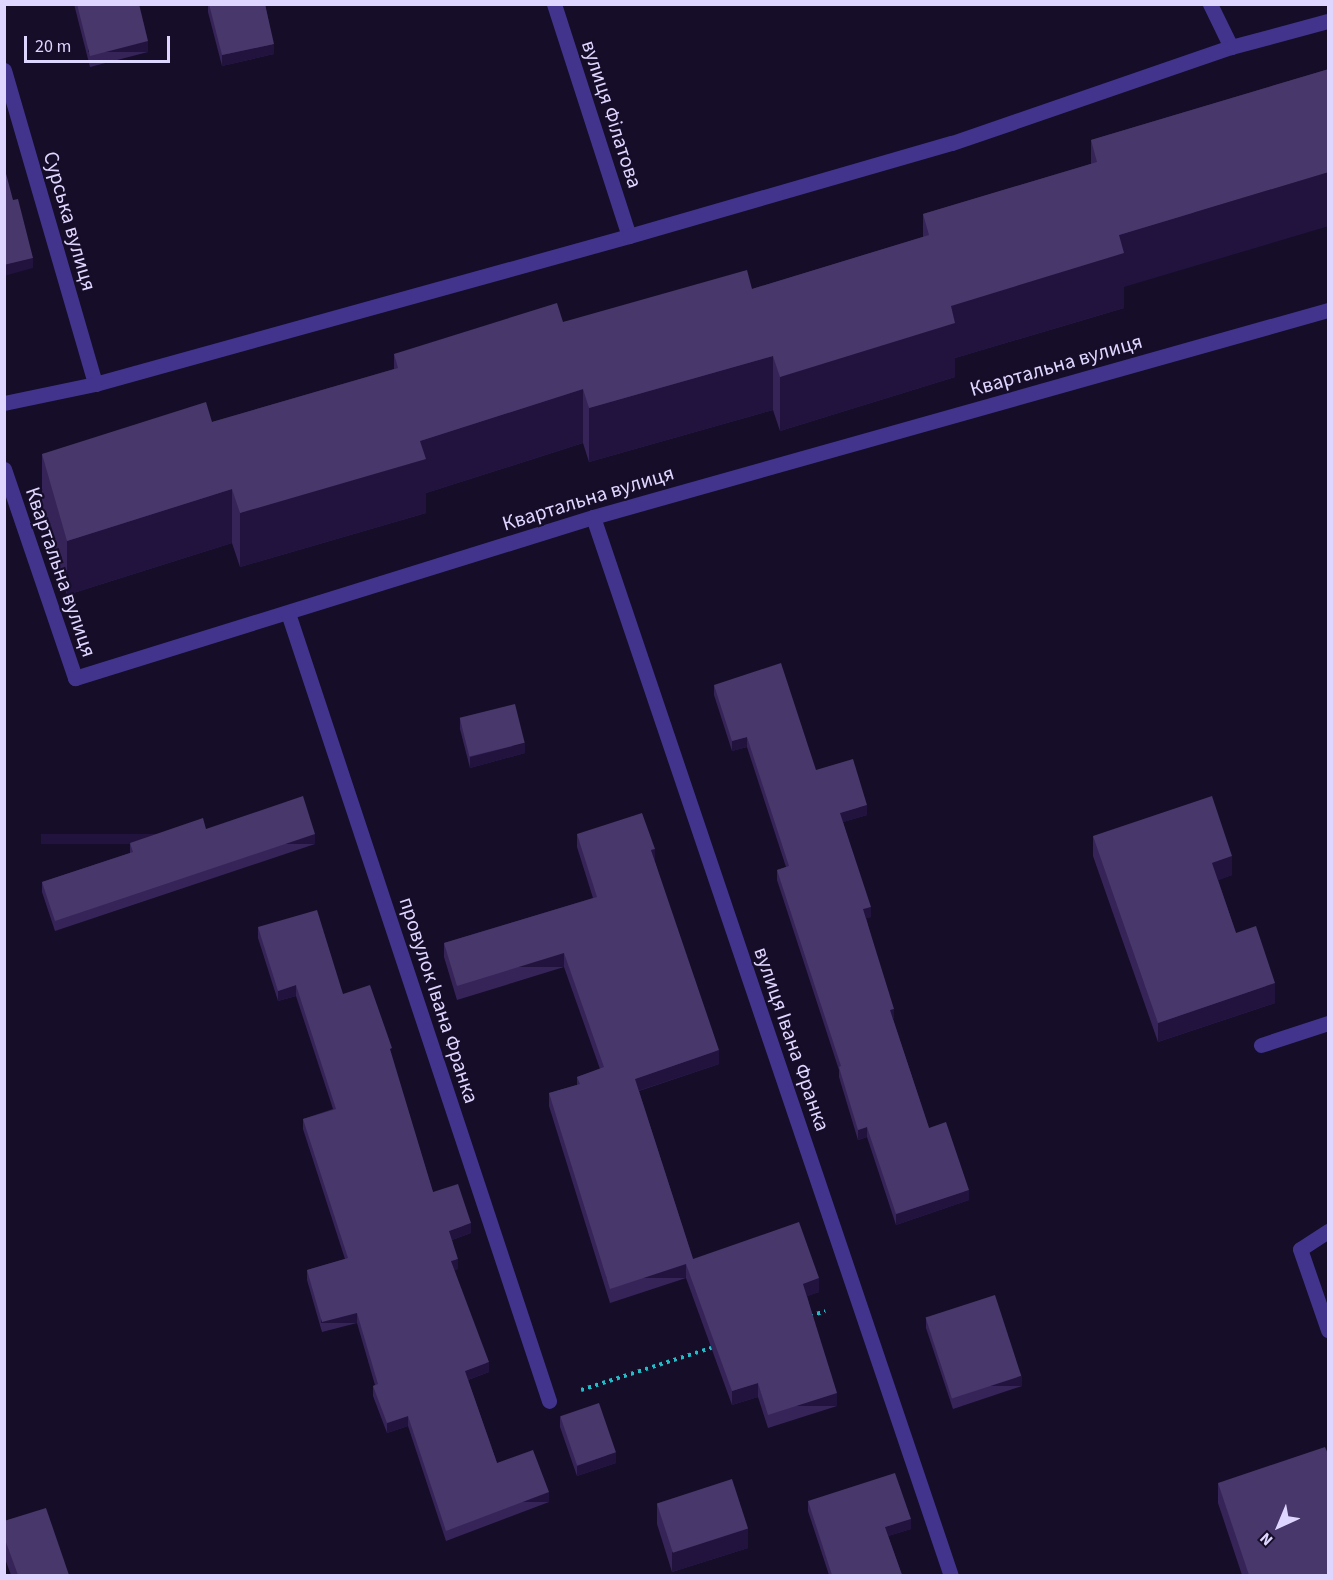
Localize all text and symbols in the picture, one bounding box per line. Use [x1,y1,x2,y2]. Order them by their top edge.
scale bar [27,24,172,62]
text: 20 m [35,34,71,59]
street label: вулиця Філатова [576,37,648,191]
street label: Сурська вулиця [38,148,102,294]
street label: Квартальна вулиця [967,328,1145,402]
street label: Квартальна вулиця [499,460,677,536]
street label: Квартальна вулиця [20,484,102,660]
street label: провулок Івана Франка [394,894,484,1106]
street label: вулиця Івана Франка [749,944,835,1134]
north arrow [1249,1496,1309,1556]
text: N [1255,1527,1278,1551]

